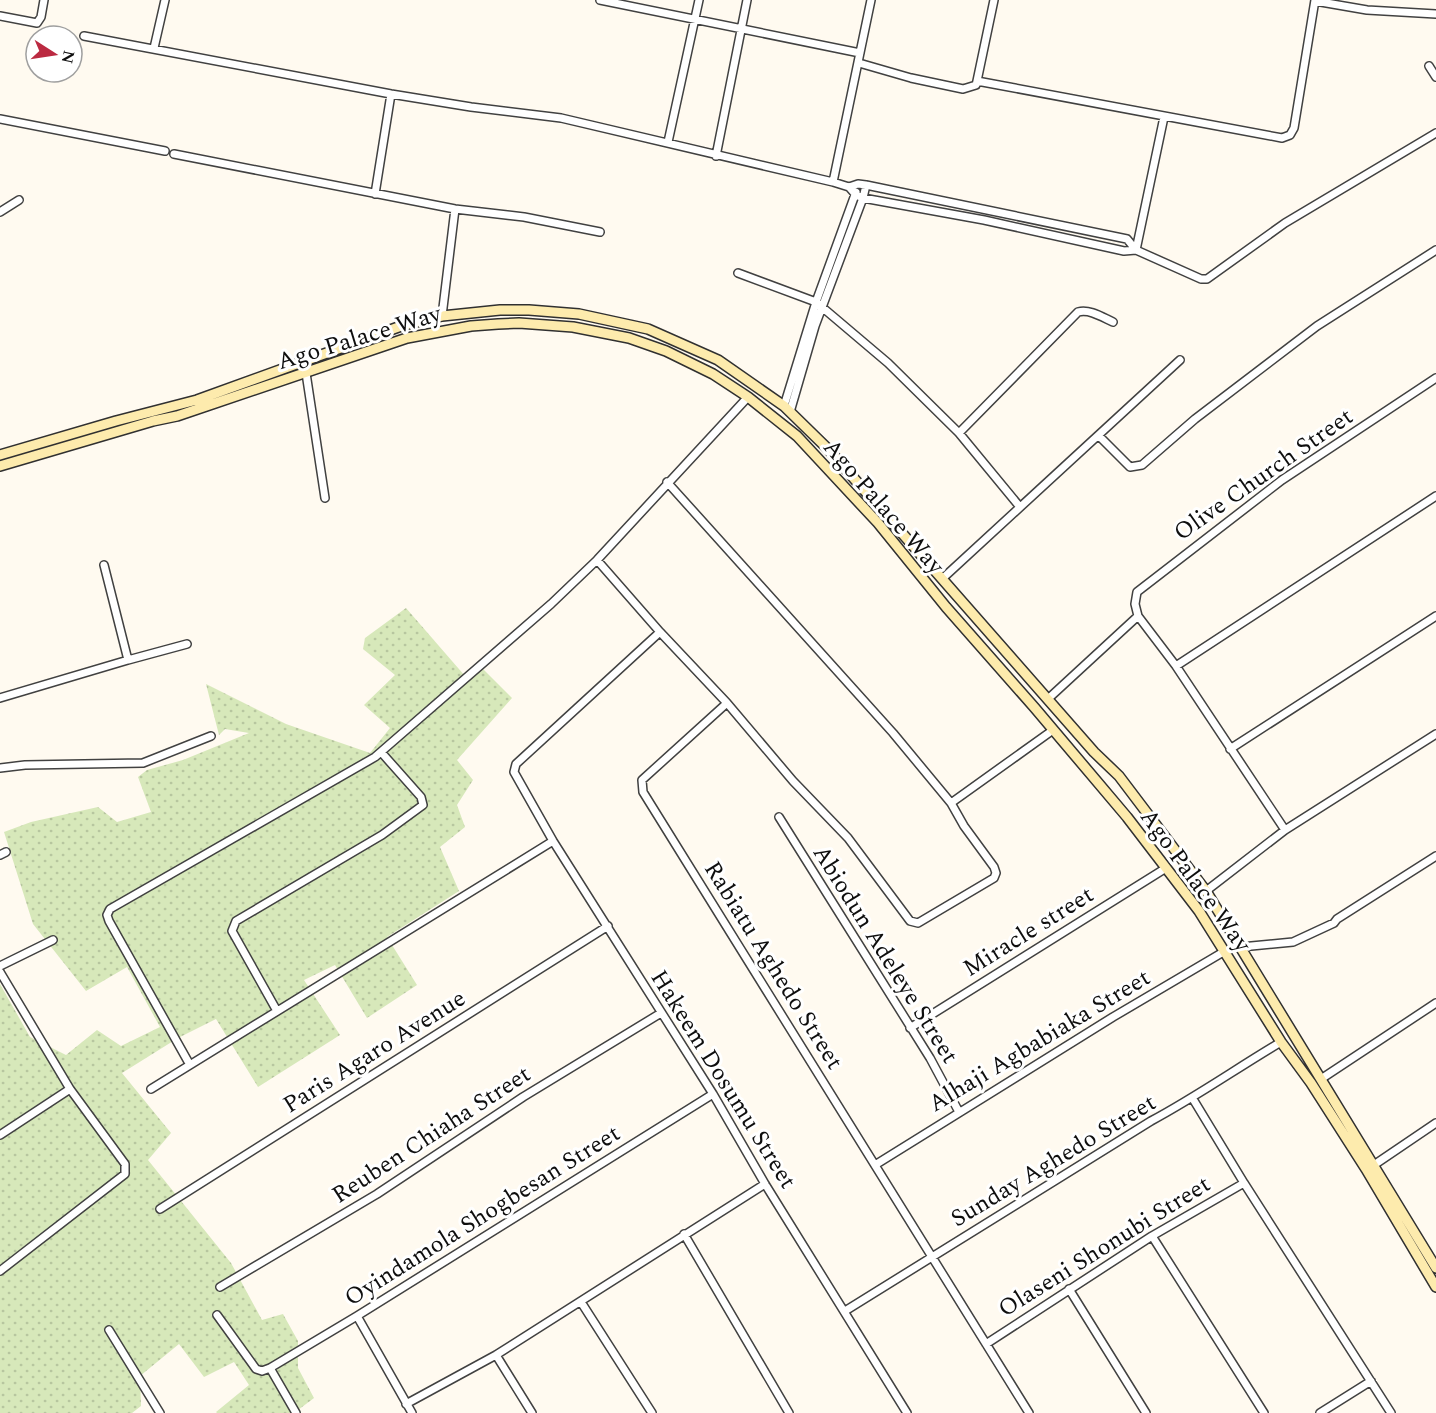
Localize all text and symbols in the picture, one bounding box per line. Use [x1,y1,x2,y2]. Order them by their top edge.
north arrow [24,24,84,84]
text: N [55,48,81,66]
street label: Ago Palace Way [273,295,447,380]
street label: Olive Church Street [1166,399,1361,550]
street label: Ago Palace Way [814,431,954,584]
street label: Ago Palace Way [1131,801,1261,961]
street label: Abiodun Adeleye Street [803,838,967,1071]
street label: Rabiatu Aghedo Street [694,854,852,1077]
street label: Miracle street [956,877,1101,986]
street label: Alhaji Agbabiaka Street [922,960,1157,1122]
street label: Hakeem Dosumu Street [641,963,805,1196]
street label: Paris Agaro Avenue [276,981,473,1123]
street label: Reuben Chiaha Street [325,1057,538,1213]
street label: Sunday Aghedo Street [944,1085,1163,1237]
street label: Oyindamola Shogbesan Street [338,1116,628,1316]
street label: Olaseni Shonubi Street [991,1167,1218,1327]

